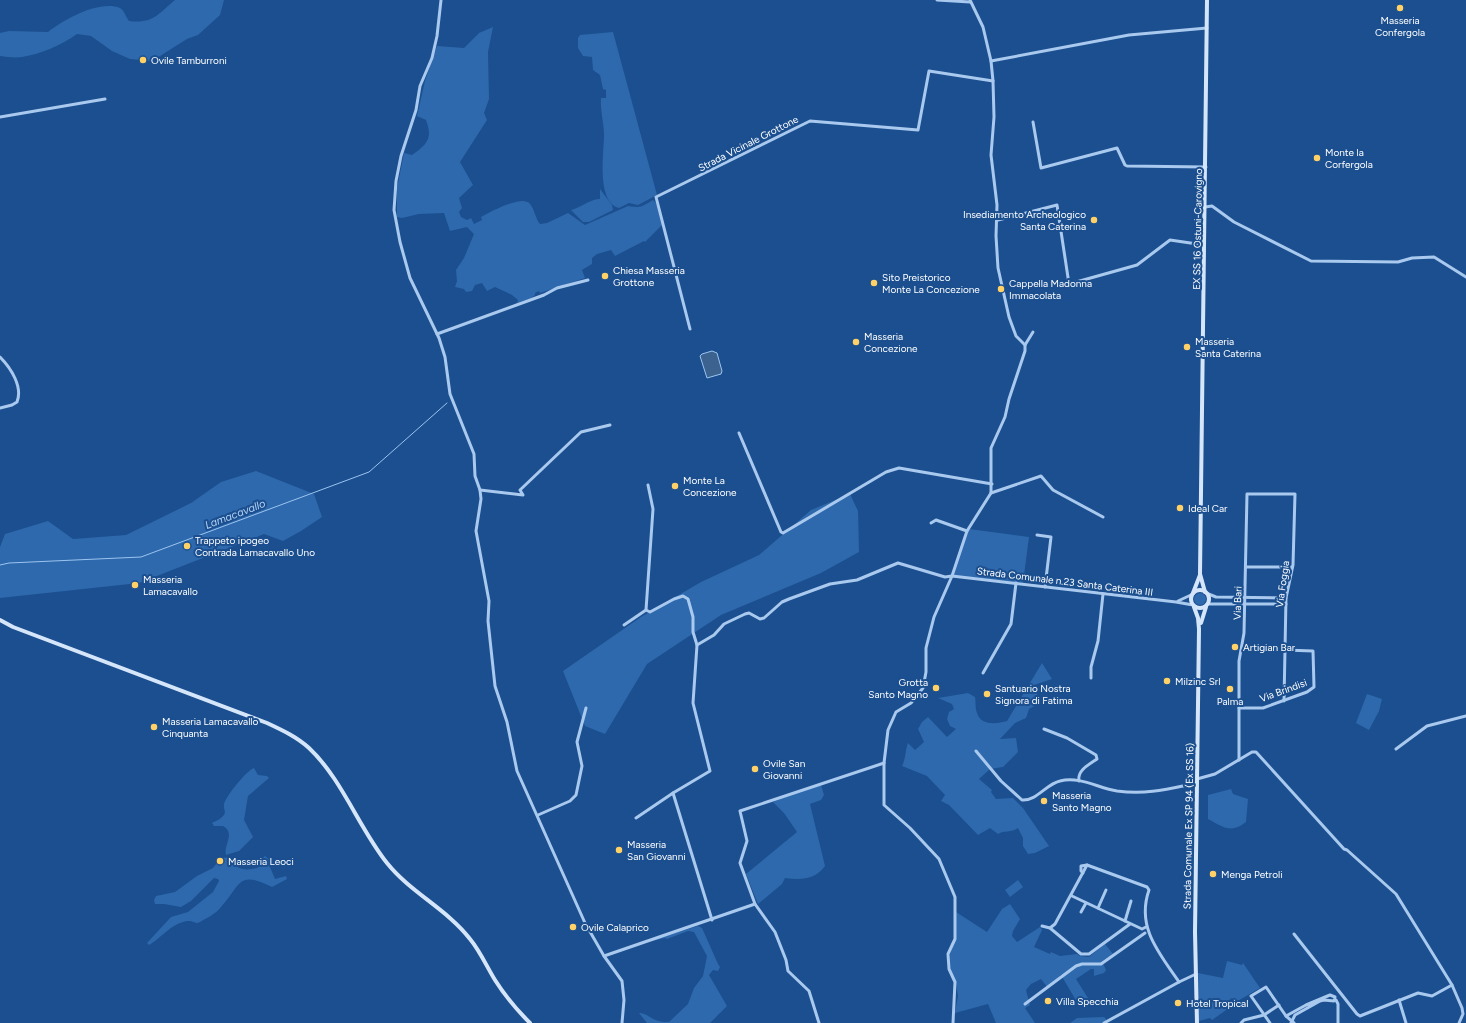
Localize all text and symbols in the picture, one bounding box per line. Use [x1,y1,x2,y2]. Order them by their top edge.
marker: Masseria Confergola [1395,3,1405,13]
place label: Masseria Confergola [1375,14,1425,39]
place label: Ovile Tamburroni [151,54,227,67]
marker: Ovile Tamburroni [138,55,148,65]
street label: Strada Vicinale Grottone [696,112,801,174]
place label: Monte la Corfergola [1325,146,1373,171]
marker: Monte la Corfergola [1312,153,1322,163]
street label: EX SS 16 Ostuni-Carovigno [1190,168,1205,290]
place label: Insediamento Archeologico Santa Caterina [963,208,1086,233]
marker: Insediamento Archeologico Santa Caterina [1089,215,1099,225]
place label: Chiesa Masseria Grottone [613,264,685,289]
marker: Chiesa Masseria Grottone [600,271,610,281]
place label: Sito Preistorico Monte La Concezione [882,271,980,296]
place label: Cappella Madonna Immacolata [1009,277,1092,302]
marker: Sito Preistorico Monte La Concezione [869,278,879,288]
marker: Cappella Madonna Immacolata [996,284,1006,294]
place label: Masseria Concezione [864,330,918,355]
place label: Masseria Santa Caterina [1195,335,1261,360]
marker: Masseria Concezione [851,337,861,347]
marker: Masseria Santa Caterina [1182,342,1192,352]
place label: Monte La Concezione [683,474,737,499]
marker: Monte La Concezione [670,481,680,491]
water label: Lamacavallo [203,497,268,532]
place label: Ideal Car [1188,502,1228,515]
marker: Ideal Car [1175,503,1185,513]
place label: Trappeto ipogeo Contrada Lamacavallo Uno [195,534,315,559]
marker: Trappeto ipogeo Contrada Lamacavallo Uno [182,541,192,551]
street label: Via Foggia [1273,560,1292,608]
street label: Strada Comunale n.23 Santa Caterina III [976,564,1154,599]
place label: Masseria Lamacavallo [143,573,198,598]
marker: Masseria Lamacavallo [130,580,140,590]
street label: Via Bari [1230,586,1245,620]
place label: Artigian Bar [1243,641,1296,654]
marker: Artigian Bar [1230,642,1240,652]
place label: Milzinc Srl [1175,675,1220,688]
place label: Grotta Santo Magno [868,676,928,701]
marker: Milzinc Srl [1162,676,1172,686]
street label: Via Brindisi [1258,676,1309,705]
place label: Santuario Nostra Signora di Fatima [995,682,1073,707]
marker: Grotta Santo Magno [931,683,941,693]
marker: Palma [1225,684,1235,694]
marker: Santuario Nostra Signora di Fatima [982,689,992,699]
place label: Palma [1217,695,1243,708]
place label: Masseria Lamacavallo Cinquanta [162,715,259,740]
marker: Masseria Lamacavallo Cinquanta [149,722,159,732]
street label: Strada Comunale Ex SP 94 (Ex SS 16) [1181,743,1196,909]
place label: Ovile San Giovanni [763,757,806,782]
marker: Ovile San Giovanni [750,764,760,774]
place label: Masseria Santo Magno [1052,789,1112,814]
marker: Masseria Santo Magno [1039,796,1049,806]
place label: Masseria San Giovanni [627,838,686,863]
marker: Masseria San Giovanni [614,845,624,855]
place label: Masseria Leoci [228,855,294,868]
marker: Masseria Leoci [215,856,225,866]
place label: Menga Petroli [1221,868,1283,881]
marker: Menga Petroli [1208,869,1218,879]
place label: Ovile Calaprico [581,921,649,934]
marker: Ovile Calaprico [568,922,578,932]
place label: Villa Specchia [1056,995,1119,1008]
marker: Villa Specchia [1043,996,1053,1006]
place label: Hotel Tropical [1186,997,1248,1010]
marker: Hotel Tropical [1173,998,1183,1008]

